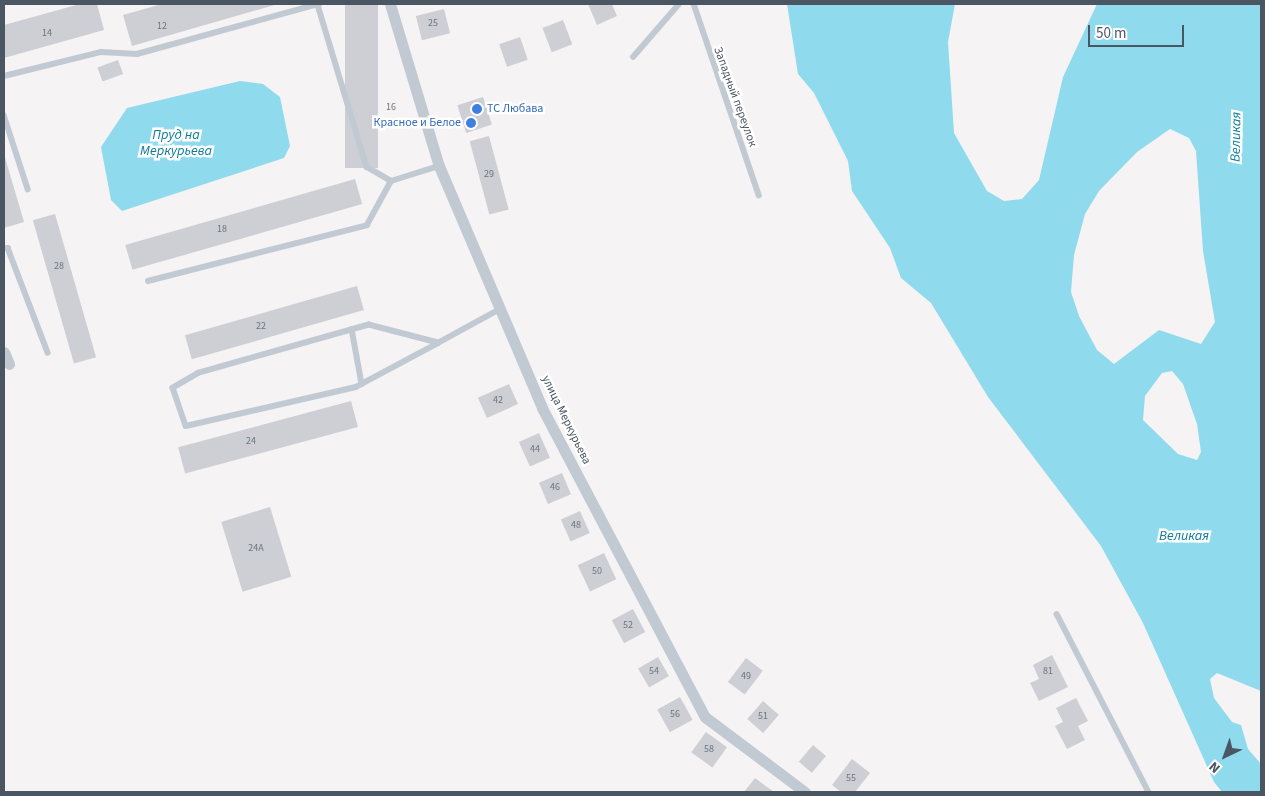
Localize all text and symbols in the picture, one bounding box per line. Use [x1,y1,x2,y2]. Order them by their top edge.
scale bar [1090,15,1186,47]
house number: 25 [428,18,438,30]
house number: 12 [157,21,167,33]
text: 50 m [1096,23,1126,44]
house number: 14 [42,28,52,40]
street label: Западный переулок [710,45,760,149]
house number: 16 [386,102,396,114]
place label: ТС Любава [487,102,543,116]
marker: ТС Любава [471,103,483,115]
water label: Великая [1227,112,1245,162]
place label: Красное и Белое [374,116,461,130]
marker: Красное и Белое [465,117,477,129]
water label: Пруд на Меркурьева [140,127,212,160]
house number: 29 [484,169,494,181]
house number: 18 [217,224,227,236]
house number: 28 [54,261,64,273]
house number: 22 [256,321,266,333]
street label: улица Меркурьева [538,373,594,467]
house number: 42 [493,395,503,407]
house number: 24 [246,436,256,448]
house number: 44 [530,444,540,456]
house number: 46 [550,482,560,494]
house number: 48 [571,520,581,532]
water label: Великая [1159,528,1209,544]
house number: 24А [248,543,264,555]
house number: 50 [592,566,602,578]
house number: 52 [623,620,633,632]
house number: 54 [649,666,659,678]
house number: 81 [1043,666,1053,678]
house number: 49 [741,671,751,683]
house number: 56 [670,709,680,721]
house number: 51 [758,711,768,723]
north arrow [1200,731,1250,781]
house number: 58 [704,744,714,756]
text: N [1205,757,1225,778]
house number: 55 [846,773,856,785]

